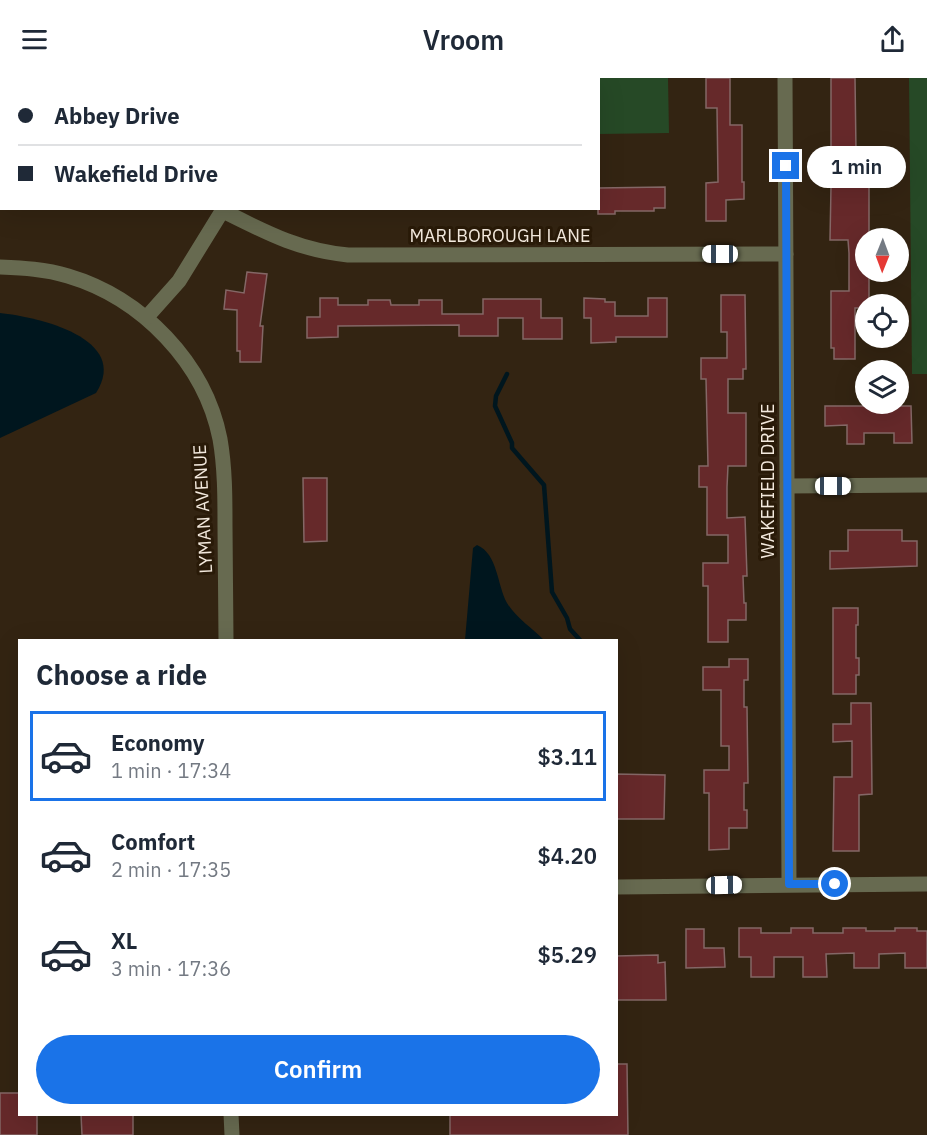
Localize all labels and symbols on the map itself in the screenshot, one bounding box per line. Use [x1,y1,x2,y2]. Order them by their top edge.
callout: 1 min [807,145,906,187]
route end [772,152,799,179]
street label: MARLBOROUGH LANE [409,224,591,247]
north arrow [855,228,909,282]
car [702,245,738,263]
street label: WAKEFIELD DRIVE [756,404,779,558]
street label: LYMAN AVENUE [188,444,217,574]
car [815,477,851,495]
route start [821,870,848,897]
car [706,876,742,894]

